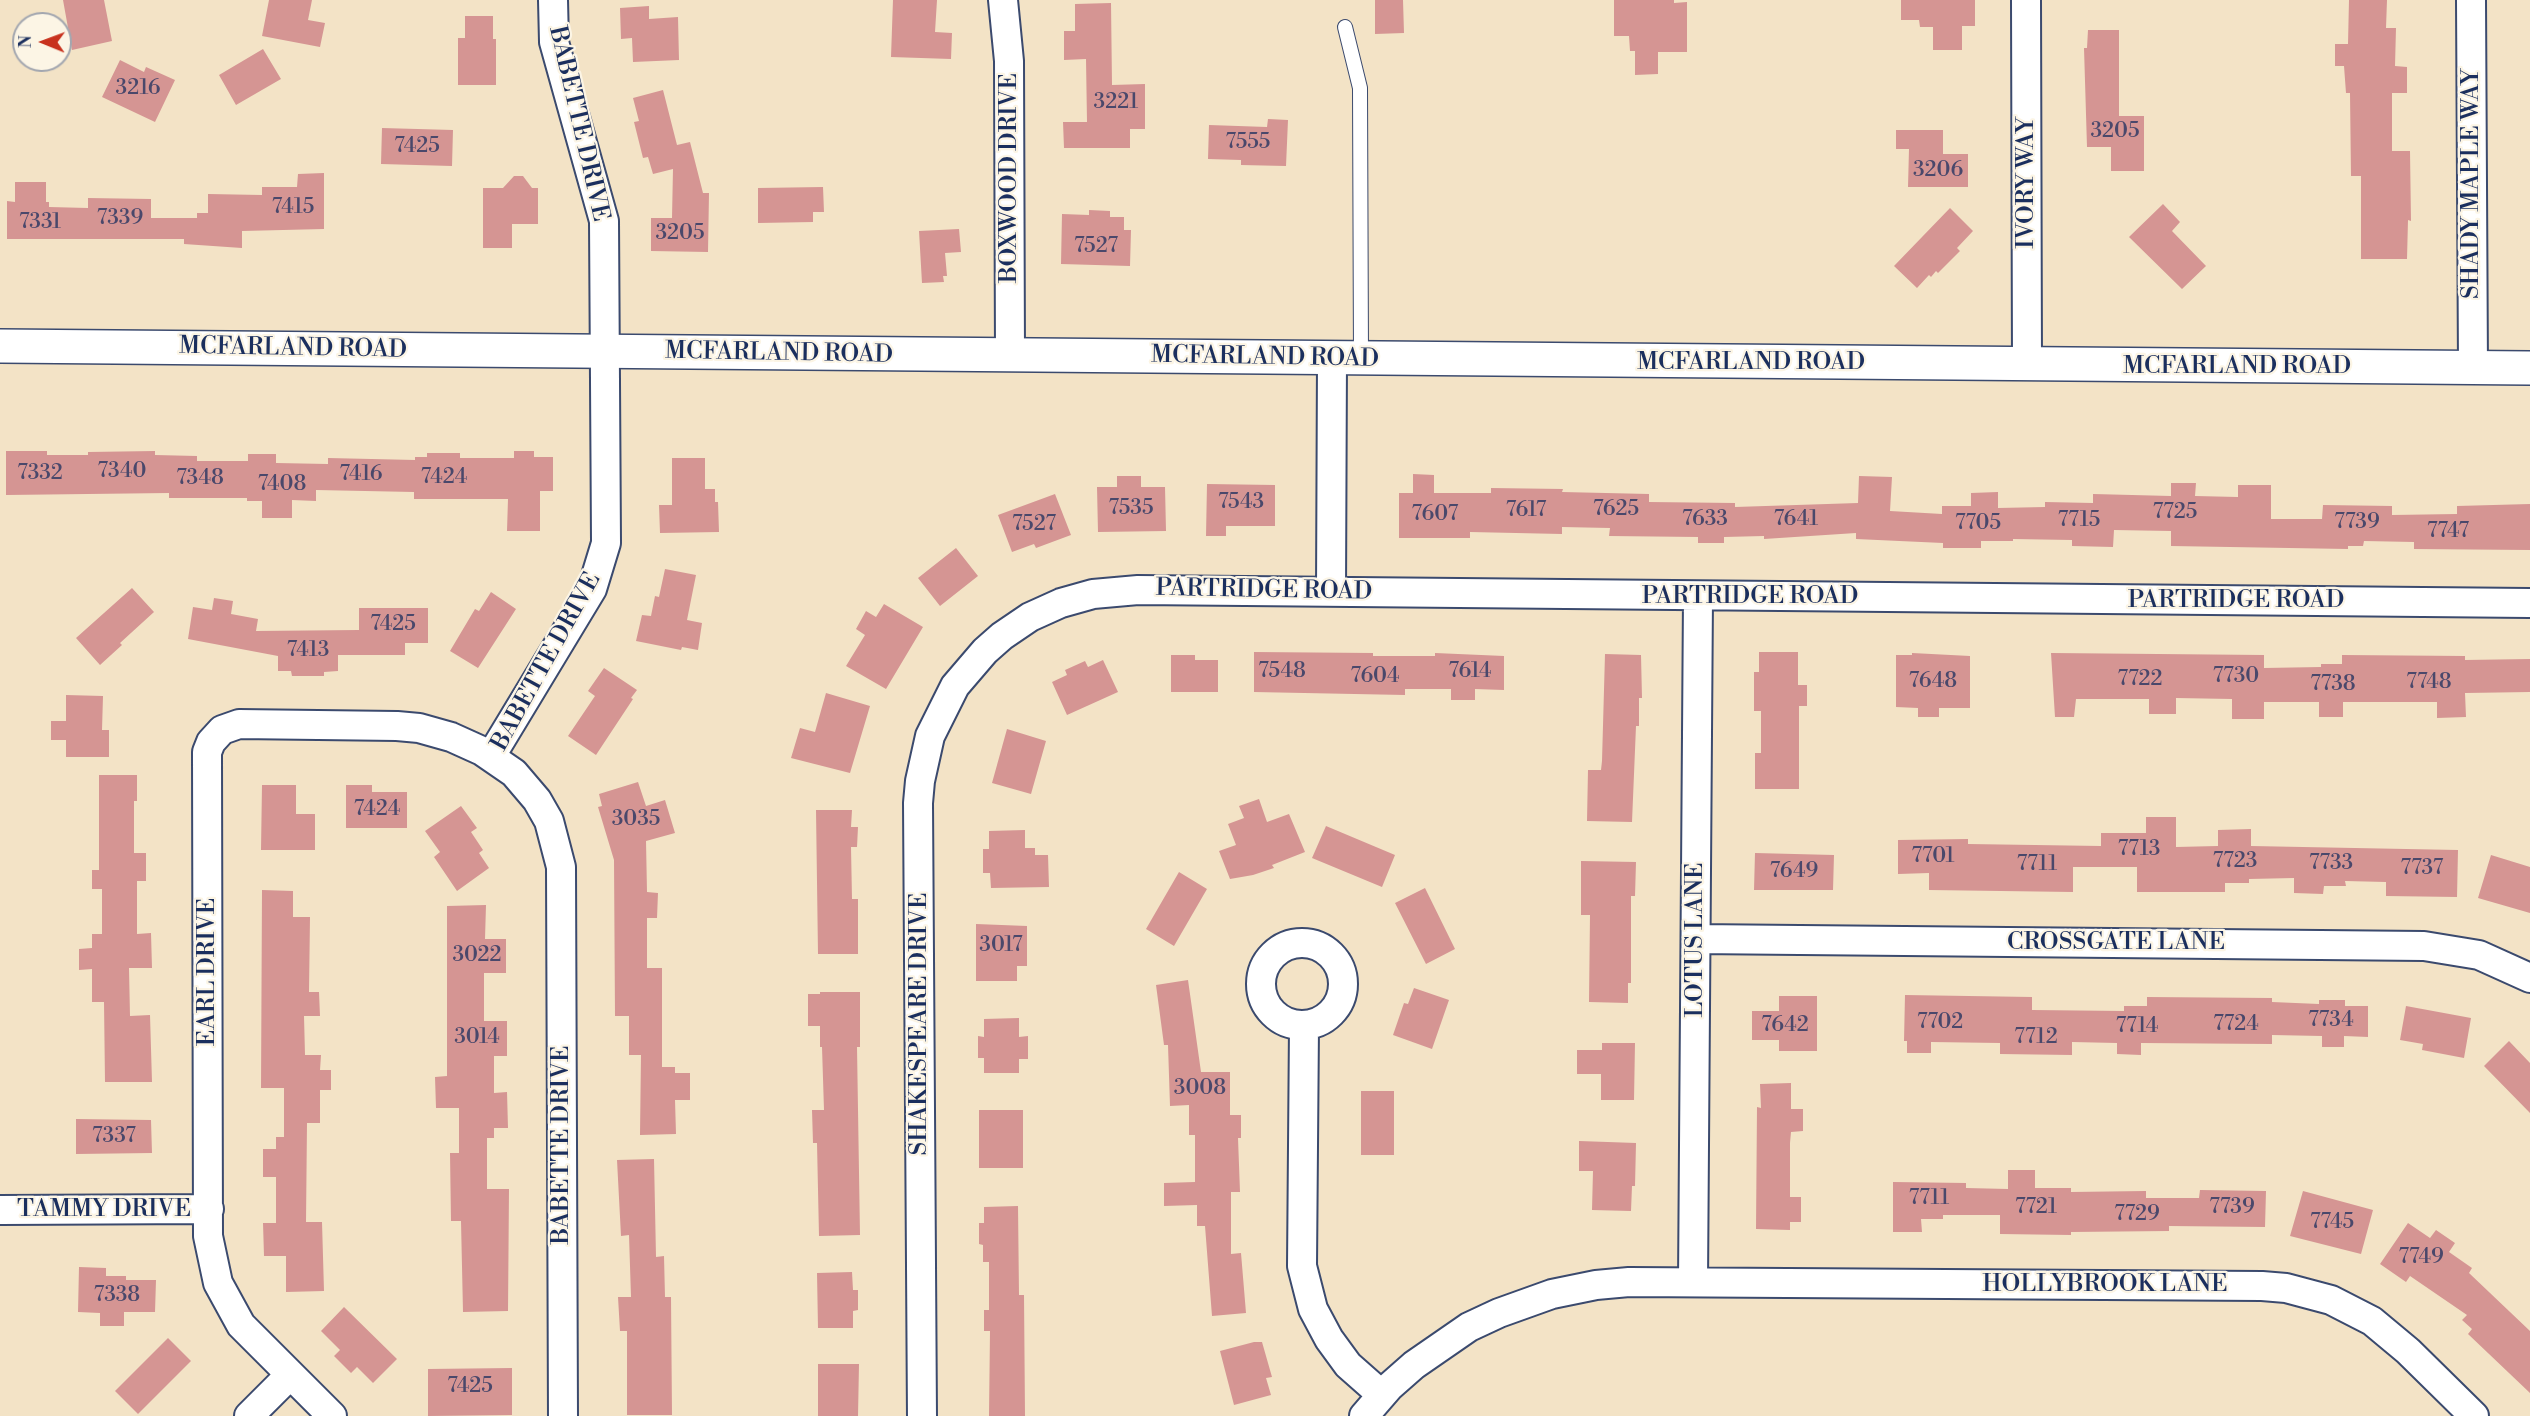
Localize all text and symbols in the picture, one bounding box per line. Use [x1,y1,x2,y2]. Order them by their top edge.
north arrow [12,12,72,72]
street label: BABETTE DRIVE [542,24,614,224]
text: N [16,35,36,48]
street label: SHADY MAPLE WAY [2458,69,2486,299]
street label: BOXWOOD DRIVE [996,73,1024,283]
house number: 3216 [116,76,160,102]
house number: 3221 [1094,90,1138,116]
street label: IVORY WAY [2013,117,2041,249]
house number: 3205 [2090,119,2140,145]
house number: 7555 [1226,130,1270,156]
house number: 7425 [394,134,440,160]
house number: 3206 [1913,158,1963,184]
house number: 7415 [272,195,314,221]
house number: 7339 [97,206,143,232]
house number: 7331 [19,210,61,236]
house number: 3205 [655,221,705,247]
house number: 7527 [1074,234,1118,260]
street label: MCFARLAND ROAD [179,333,407,365]
street label: MCFARLAND ROAD [665,338,893,370]
street label: MCFARLAND ROAD [1151,342,1379,374]
street label: MCFARLAND ROAD [1637,349,1865,377]
street label: MCFARLAND ROAD [2123,353,2351,381]
house number: 7340 [98,459,146,485]
house number: 7332 [17,461,63,487]
house number: 7416 [340,462,382,488]
house number: 7424 [421,465,467,491]
house number: 7348 [176,466,224,492]
house number: 7408 [258,472,306,498]
house number: 7543 [1218,490,1264,516]
house number: 7535 [1109,496,1153,522]
house number: 7625 [1593,497,1639,523]
house number: 7617 [1506,498,1546,524]
house number: 7725 [2153,500,2197,526]
house number: 7607 [1412,502,1458,528]
house number: 7633 [1682,507,1728,533]
house number: 7641 [1774,507,1818,533]
house number: 7715 [2058,508,2100,534]
house number: 7739 [2334,510,2380,536]
house number: 7705 [1955,511,2001,537]
house number: 7527 [1012,512,1056,538]
house number: 7747 [2427,519,2469,545]
street label: BABETTE DRIVE [486,568,608,756]
street label: PARTRIDGE ROAD [1155,575,1373,607]
street label: PARTRIDGE ROAD [1642,583,1858,611]
street label: PARTRIDGE ROAD [2128,587,2344,615]
house number: 7425 [370,612,416,638]
house number: 7413 [287,638,329,664]
house number: 7548 [1258,659,1306,685]
house number: 7614 [1449,659,1491,685]
house number: 7604 [1350,664,1400,690]
house number: 7730 [2213,664,2259,690]
house number: 7722 [2118,667,2162,693]
house number: 7648 [1909,669,1957,695]
house number: 7748 [2406,670,2452,696]
house number: 7738 [2310,672,2356,698]
house number: 7424 [354,797,400,823]
house number: 3035 [612,807,660,833]
house number: 7713 [2118,837,2160,863]
house number: 7701 [1912,844,1954,870]
house number: 7723 [2213,849,2257,875]
house number: 7733 [2309,851,2353,877]
house number: 7711 [2017,852,2057,878]
house number: 7737 [2401,856,2443,882]
house number: 7649 [1770,859,1818,885]
street label: LOTUS LANE [1682,862,1710,1018]
street label: SHAKESPEARE DRIVE [906,892,934,1156]
street label: EARL DRIVE [194,898,222,1046]
street label: CROSSGATE LANE [2007,929,2225,957]
house number: 3017 [979,933,1023,959]
house number: 3022 [452,943,502,969]
house number: 7734 [2308,1008,2354,1034]
house number: 7702 [1917,1010,1963,1036]
house number: 7724 [2213,1012,2259,1038]
house number: 7642 [1761,1013,1809,1039]
house number: 7714 [2116,1014,2158,1040]
house number: 3014 [454,1025,500,1051]
house number: 7712 [2014,1025,2058,1051]
street label: BABETTE DRIVE [548,1045,576,1245]
house number: 3008 [1174,1076,1226,1102]
house number: 7337 [92,1124,136,1150]
house number: 7711 [1909,1186,1949,1212]
house number: 7721 [2015,1195,2057,1221]
house number: 7739 [2209,1195,2255,1221]
street label: TAMMY DRIVE [17,1196,191,1224]
house number: 7729 [2114,1202,2160,1228]
house number: 7745 [2310,1210,2354,1236]
house number: 7749 [2398,1245,2444,1271]
street label: HOLLYBROOK LANE [1982,1271,2228,1299]
house number: 7338 [94,1283,140,1309]
house number: 7425 [447,1374,493,1400]

